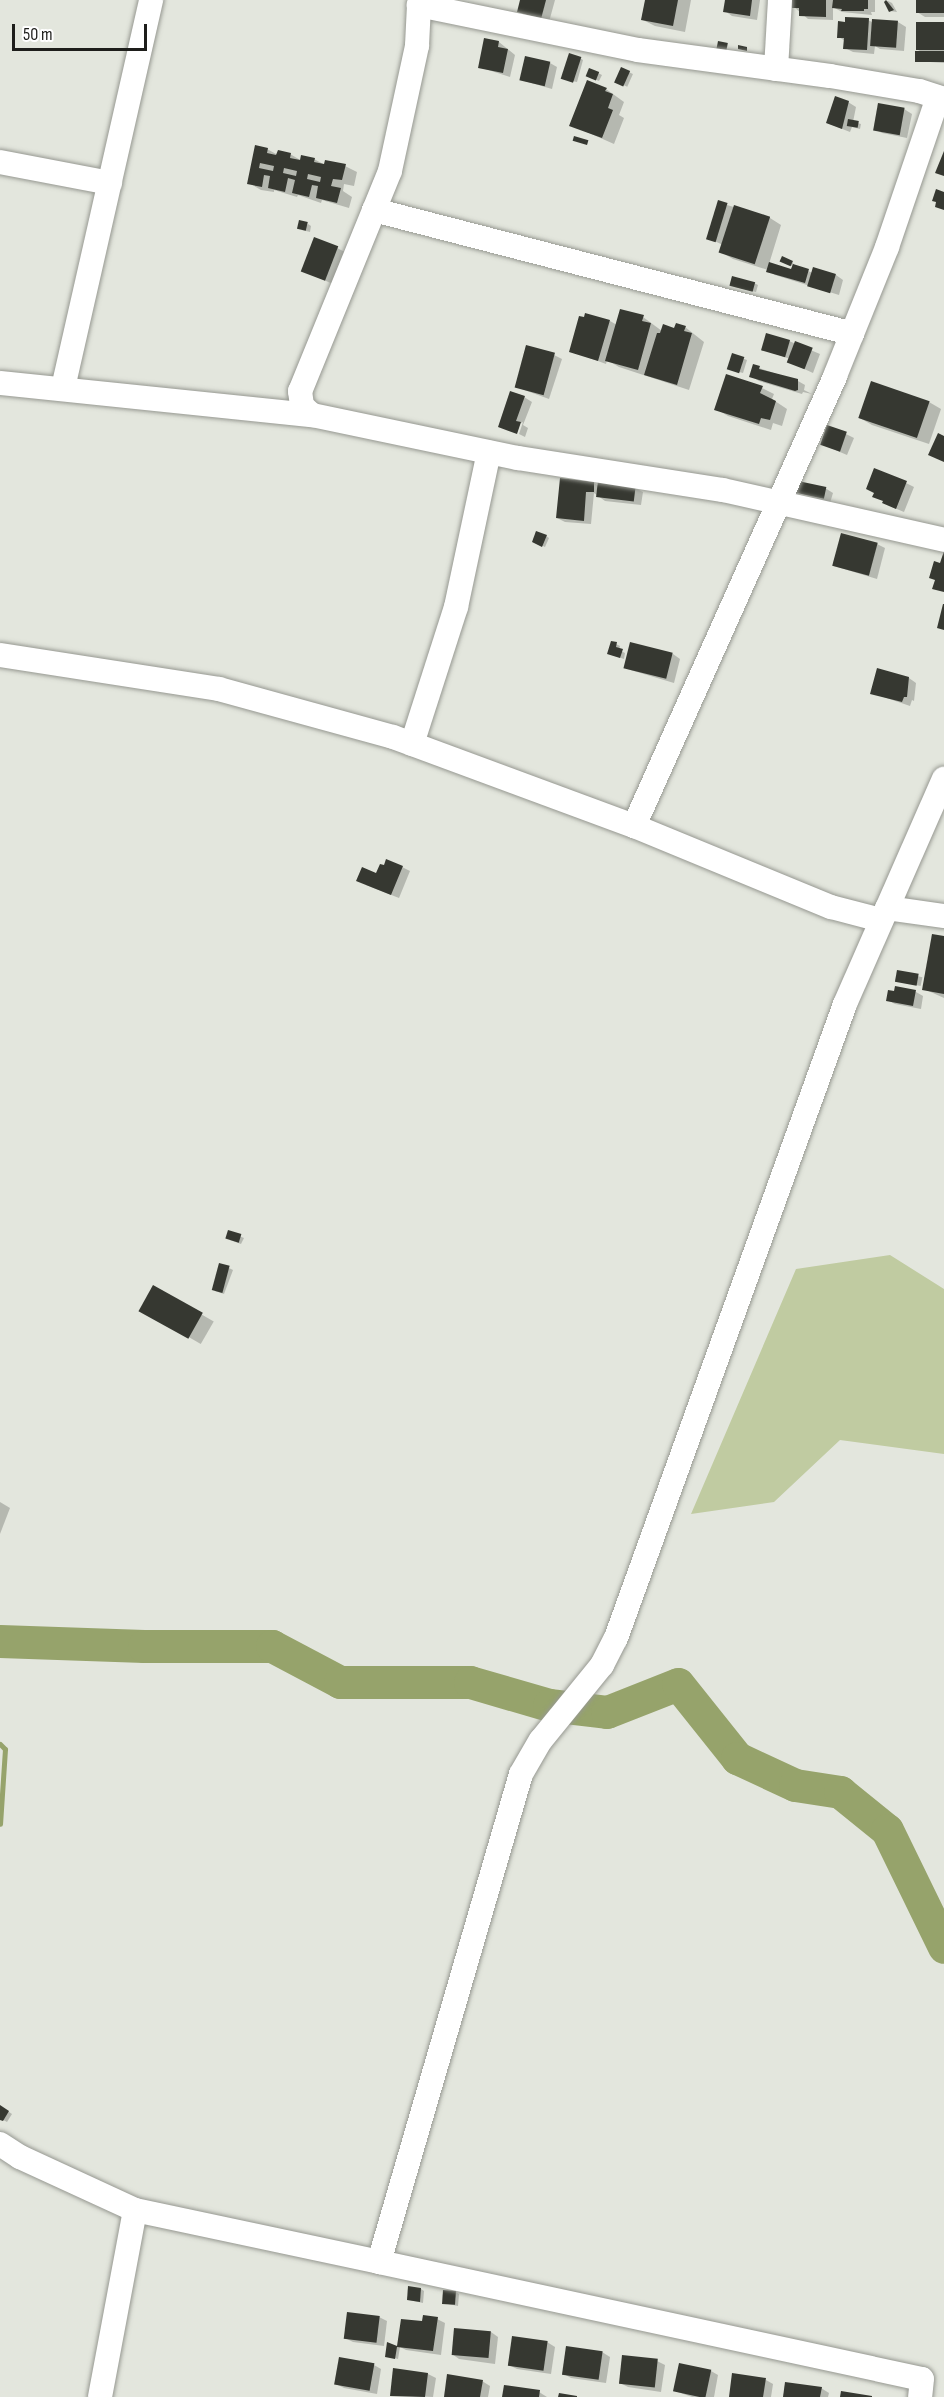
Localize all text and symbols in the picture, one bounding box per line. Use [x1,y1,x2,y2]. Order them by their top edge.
scale bar [15,12,150,50]
text: 50 m [23,24,53,45]

